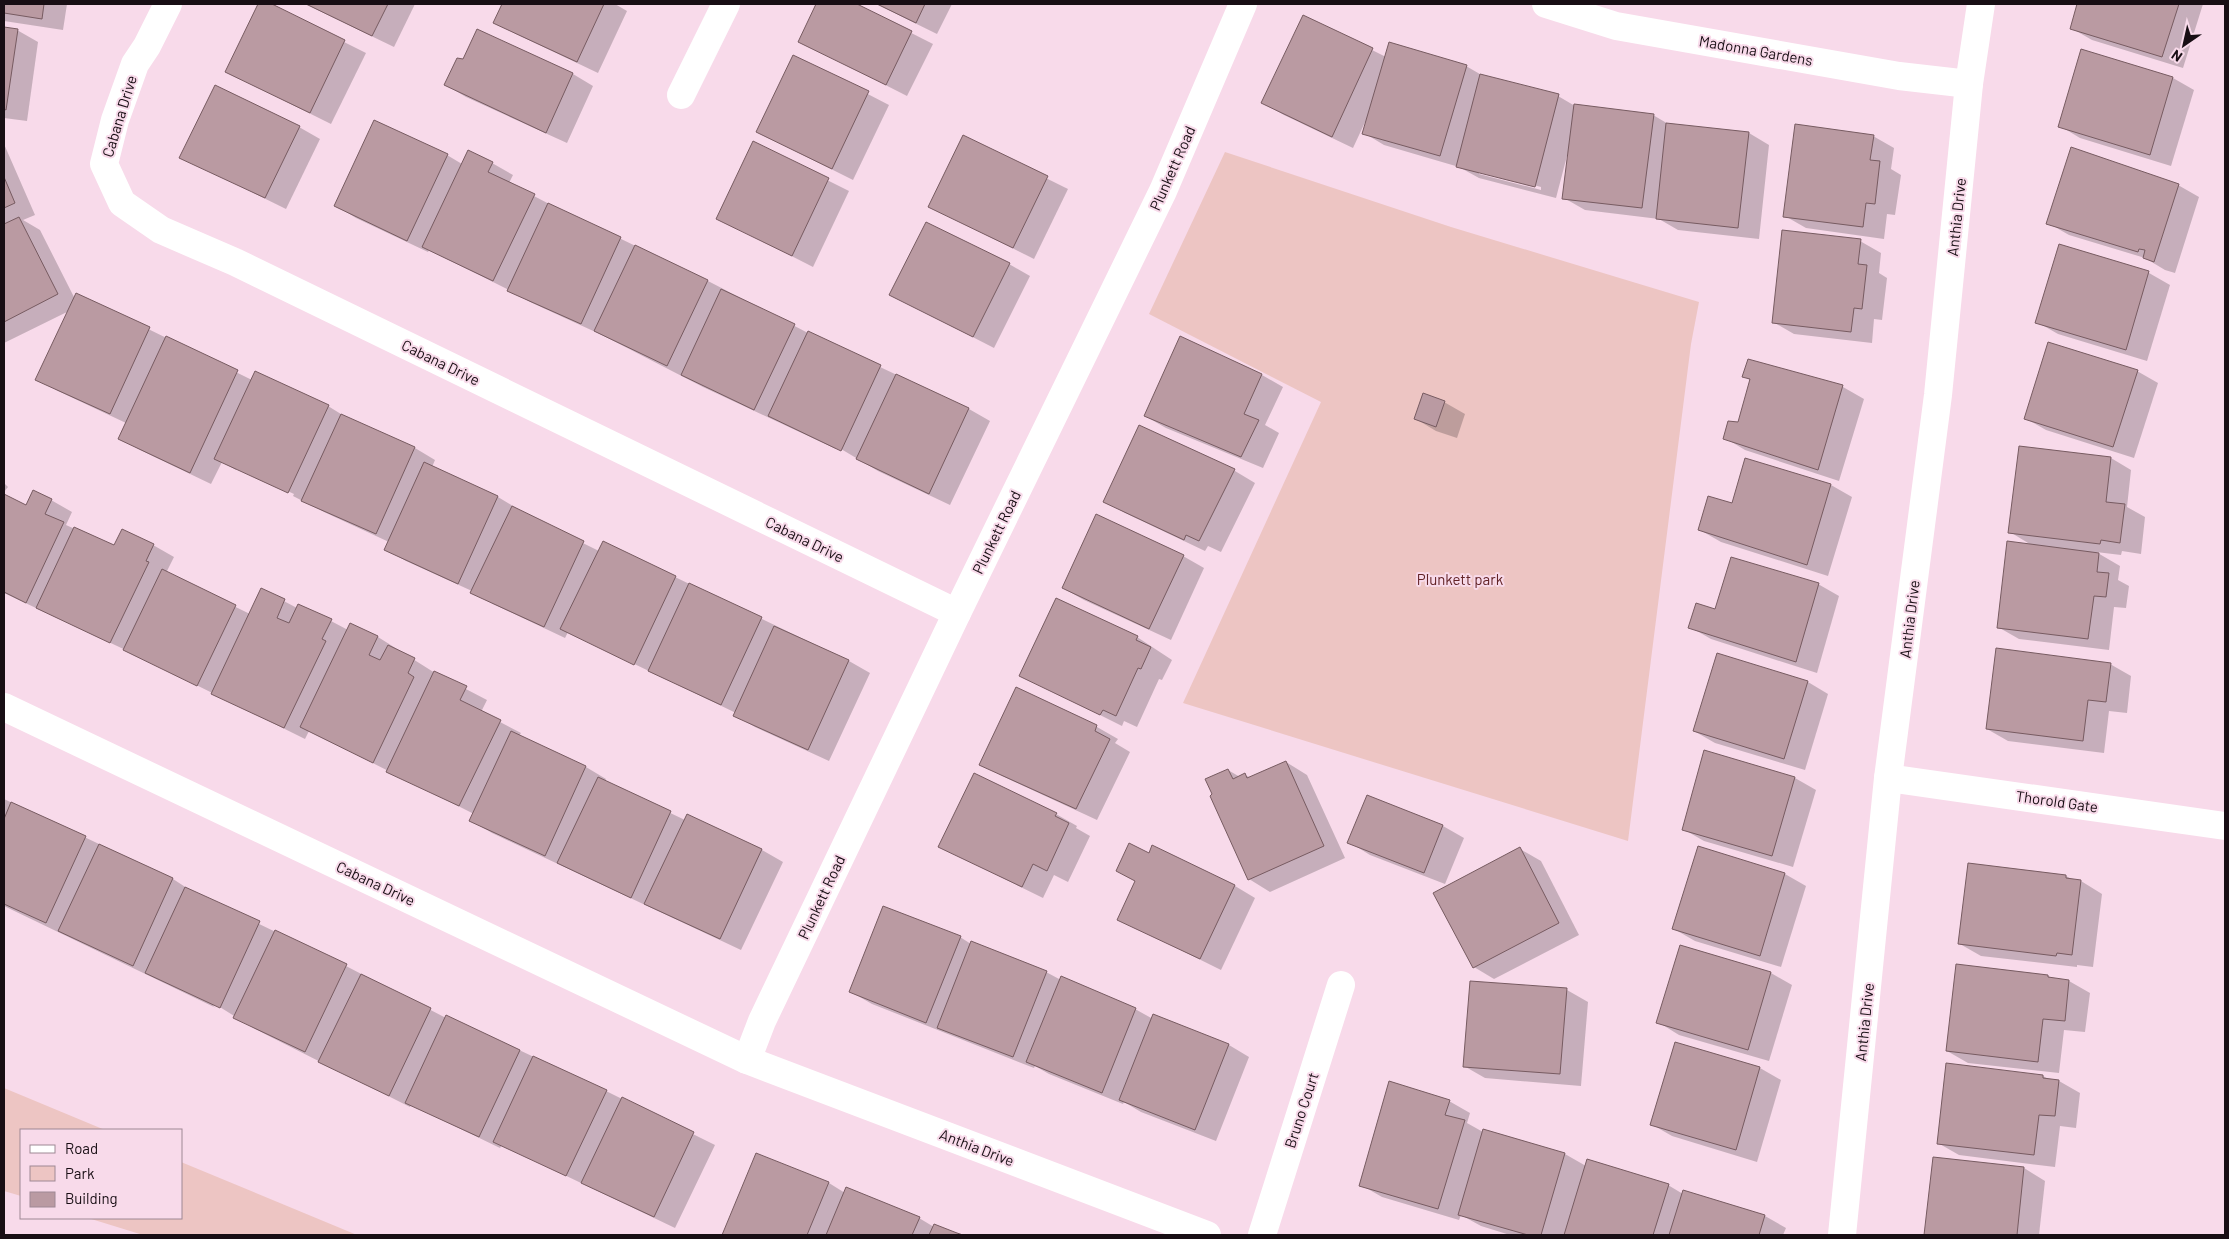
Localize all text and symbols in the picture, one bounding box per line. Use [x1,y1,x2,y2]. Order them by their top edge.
north arrow [2159,20,2209,70]
street label: Madonna Gardens [1698,31,1814,69]
text: N [2168,47,2185,66]
street label: Cabana Drive [98,73,140,159]
street label: Plunkett Road [1145,123,1199,213]
street label: Anthia Drive [1943,177,1969,257]
street label: Cabana Drive [399,335,483,389]
street label: Plunkett Road [968,487,1024,577]
street label: Cabana Drive [763,512,847,566]
park label: Plunkett park [1417,570,1504,588]
street label: Anthia Drive [1895,579,1923,659]
street label: Thorold Gate [2015,786,2099,816]
street label: Plunkett Road [794,852,848,942]
street label: Cabana Drive [334,857,418,909]
street label: Anthia Drive [1851,982,1877,1062]
street label: Bruno Court [1280,1070,1322,1150]
street label: Anthia Drive [937,1125,1017,1169]
legend [20,1129,182,1219]
text: Road [65,1139,98,1157]
text: Park [65,1164,95,1182]
text: Building [65,1189,118,1207]

